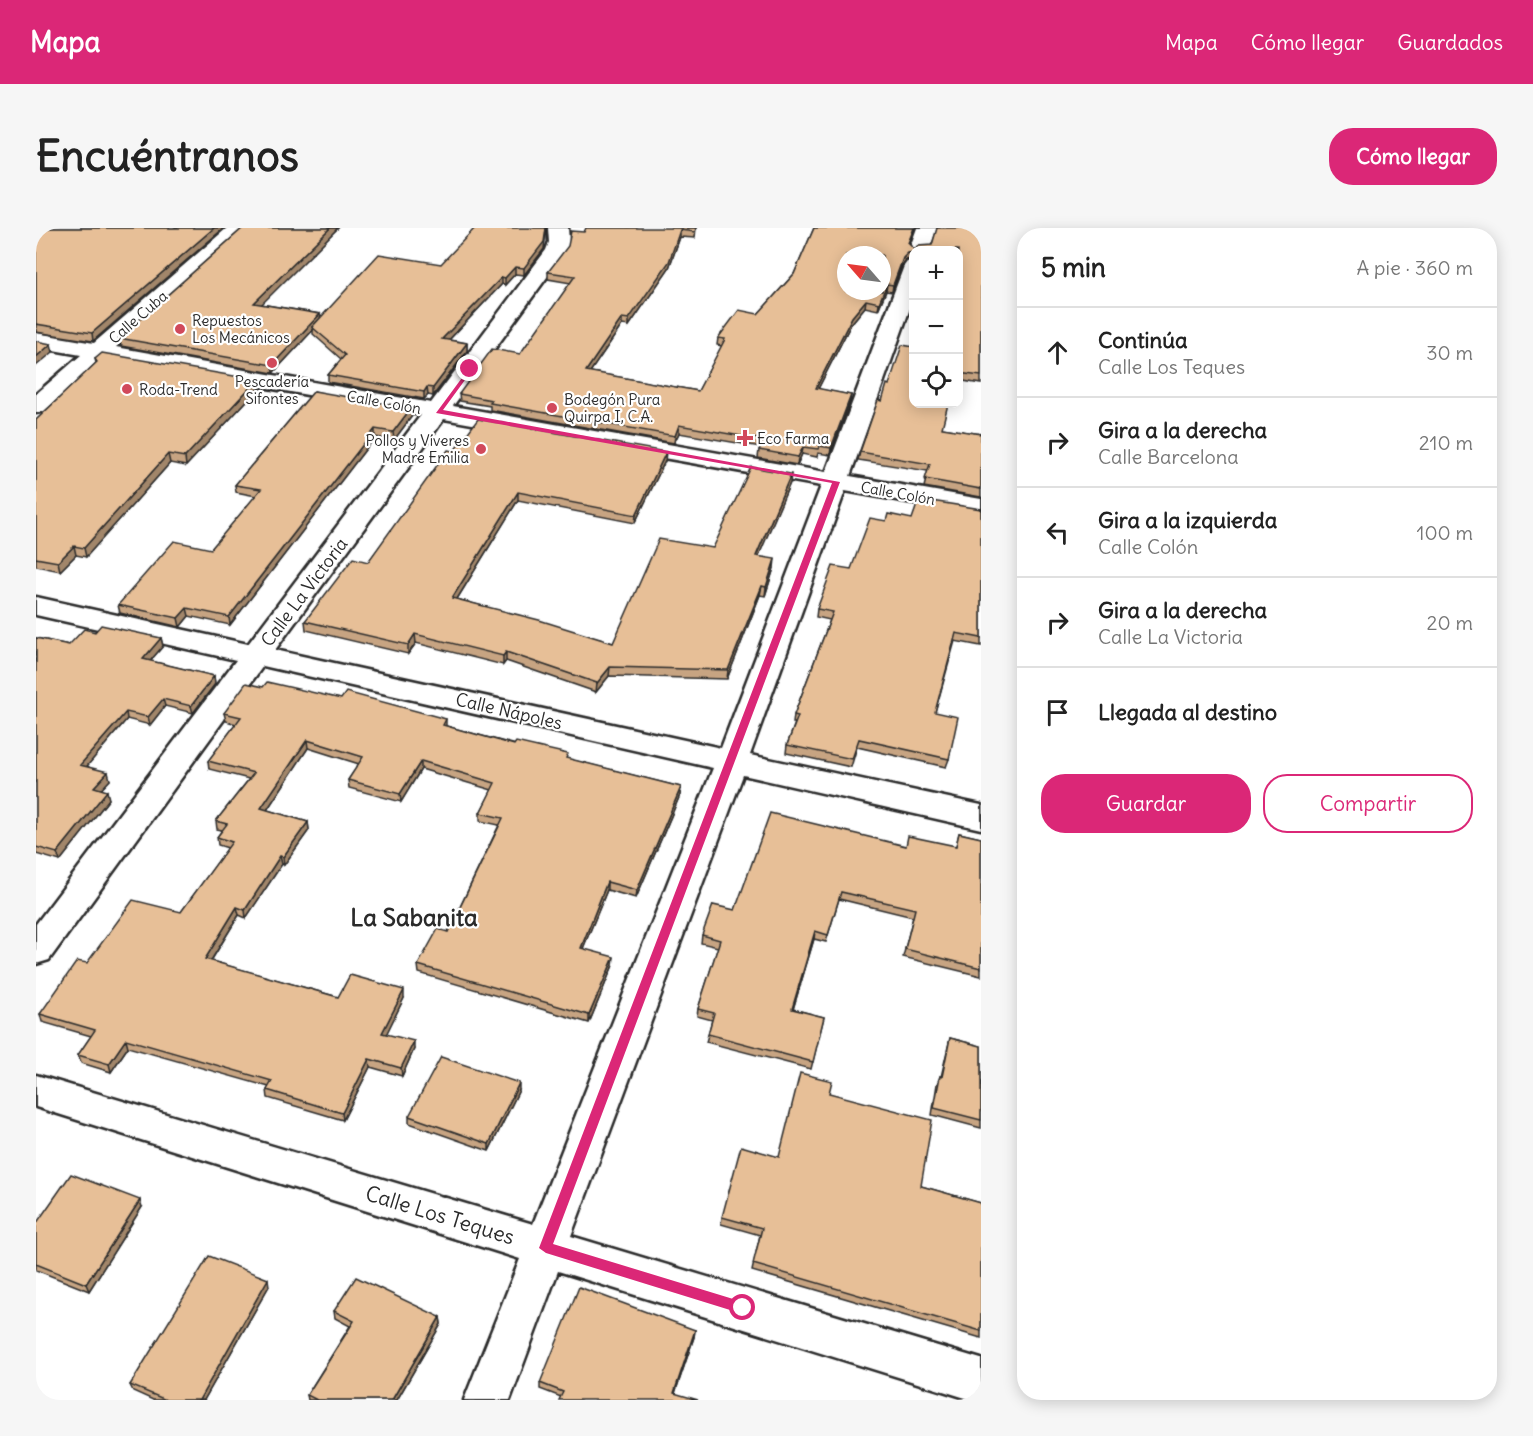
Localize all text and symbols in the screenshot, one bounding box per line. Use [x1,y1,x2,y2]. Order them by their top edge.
text: Mapa [30,24,100,60]
text: Mapa [1165,29,1218,56]
text: Cómo llegar [1251,29,1364,56]
text: Guardados [1397,29,1503,56]
button: Cómo llegar [1329,128,1497,185]
text: Encuéntranos [36,130,299,182]
north arrow [837,246,891,300]
map controls [909,246,963,408]
button: + [909,246,963,300]
text: 5 min [1041,251,1106,284]
text: A pie · 360 m [1356,255,1473,280]
street label: Calle Cuba [105,286,172,348]
button: − [909,300,963,354]
place label: Repuestos Los Mecánicos [192,311,290,347]
marker: Repuestos Los Mecánicos [173,322,187,336]
text: Continúa [1098,326,1187,354]
icon: ahead [1041,336,1074,369]
text: 30 m [1426,340,1473,365]
button: locate [909,354,963,408]
text: Calle Los Teques [1098,354,1245,379]
route end [456,355,482,381]
marker: Pescadería Sifontes [265,356,279,370]
place label: Pescadería Sifontes [235,372,310,408]
place label: Roda-Trend [139,380,218,399]
marker: Roda-Trend [120,382,134,396]
street label: Calle Colón [345,386,423,418]
place label: Bodegón Pura Quirpa I, C.A. [564,390,661,426]
marker: Bodegón Pura Quirpa I, C.A. [545,401,559,415]
text: Gira a la derecha [1098,416,1267,444]
icon: right [1041,426,1074,459]
place label: Eco Farma [757,429,830,448]
text: 210 m [1419,430,1473,455]
place label: Pollos y Víveres Madre Emilia [366,431,469,467]
marker: Eco Farma [738,431,752,445]
marker: Pollos y Víveres Madre Emilia [474,442,488,456]
text: Calle Barcelona [1098,444,1239,469]
street label: Calle Colón [859,477,937,509]
text: Gira a la izquierda [1098,506,1277,534]
icon: left [1041,516,1074,549]
text: 100 m [1416,520,1473,545]
street label: Calle La Victoria [256,533,352,651]
text: Calle Colón [1098,534,1198,559]
text: Gira a la derecha [1098,596,1267,624]
icon: right [1041,606,1074,639]
text: 20 m [1427,610,1473,635]
text: Calle La Victoria [1098,624,1243,649]
street label: Calle Nápoles [453,688,565,734]
icon: arrive [1041,696,1074,729]
text: Llegada al destino [1098,698,1277,726]
button: Guardar [1041,774,1251,833]
button: Compartir [1263,774,1473,833]
district label: La Sabanita [350,902,478,932]
street label: Calle Los Teques [362,1180,518,1250]
route start [729,1294,755,1320]

